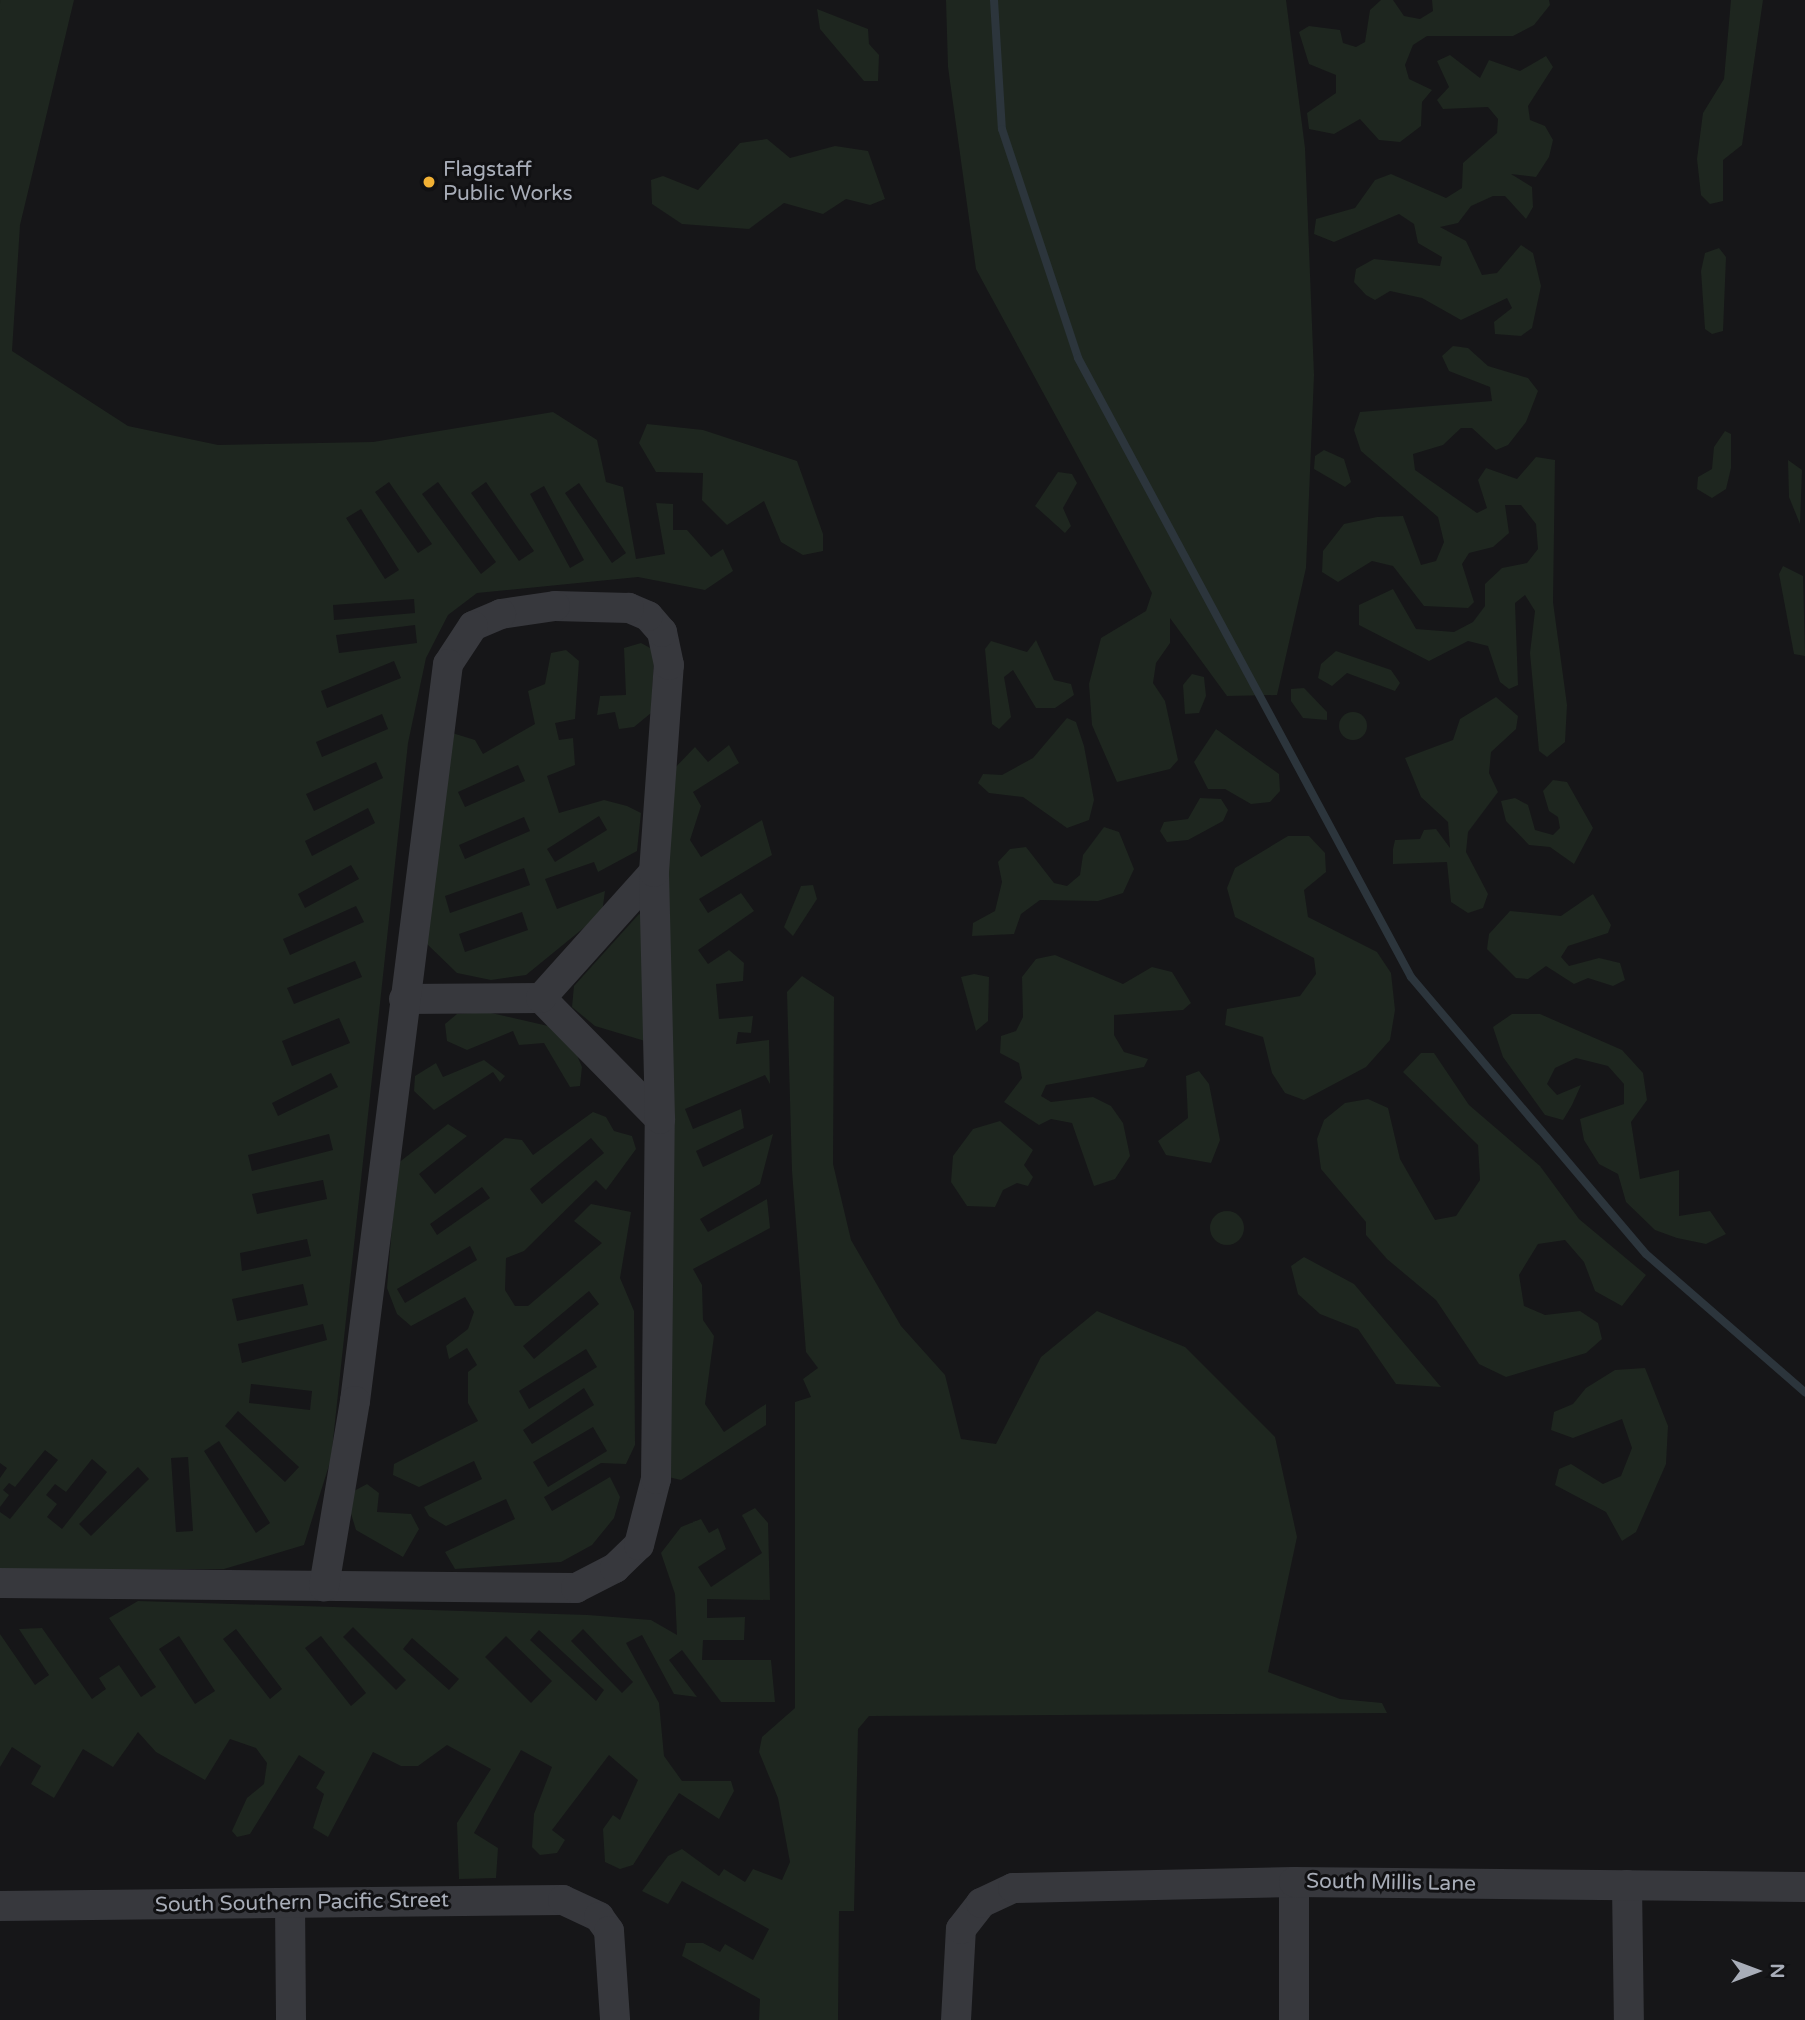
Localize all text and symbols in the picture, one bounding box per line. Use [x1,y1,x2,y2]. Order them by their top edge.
place label: Flagstaff Public Works [443,157,573,207]
marker: Flagstaff Public Works [421,174,437,190]
street label: South Millis Lane [1306,1869,1476,1897]
street label: South Southern Pacific Street [155,1888,449,1918]
north arrow [1721,1936,1791,2006]
text: N [1766,1963,1788,1979]

